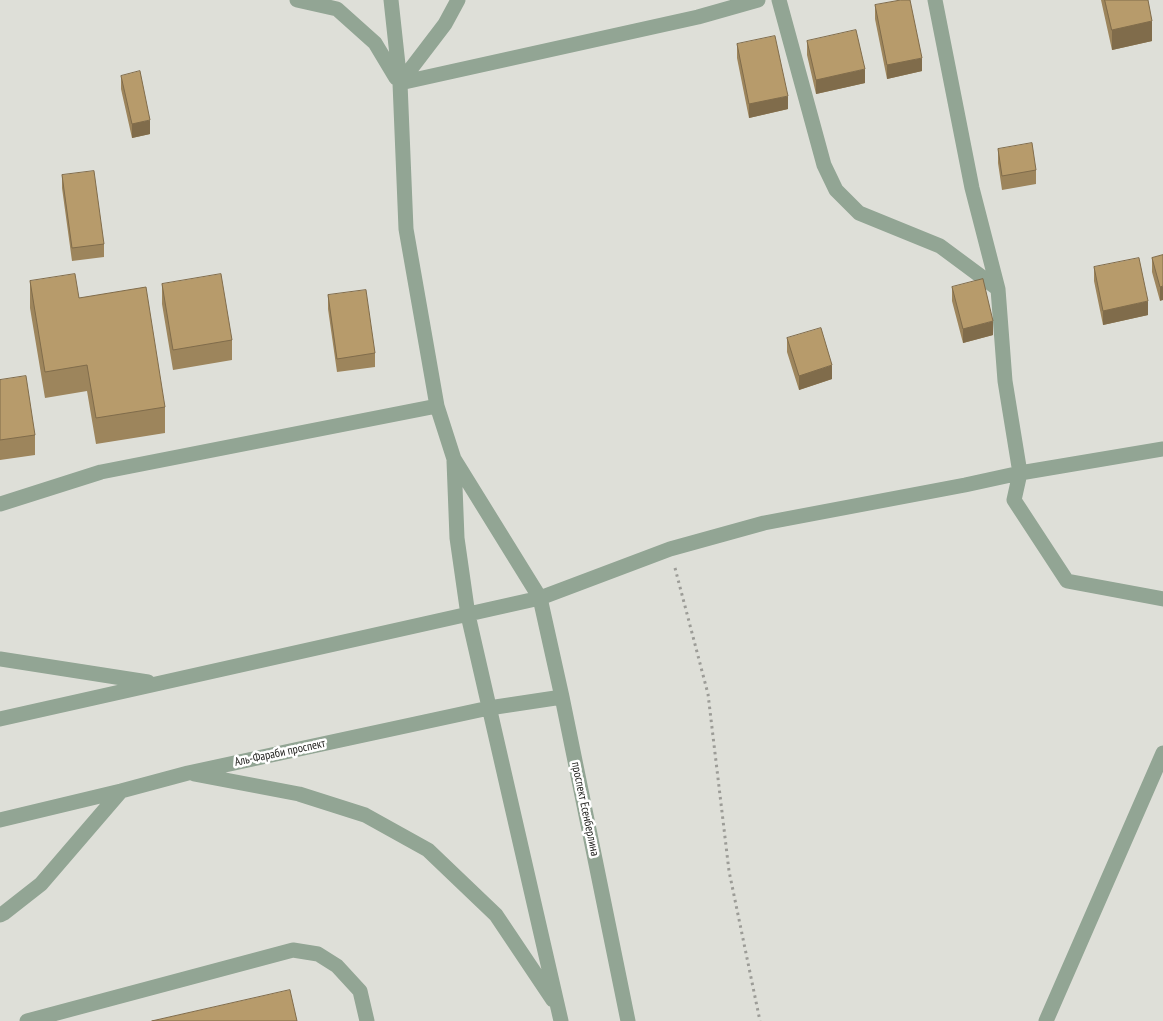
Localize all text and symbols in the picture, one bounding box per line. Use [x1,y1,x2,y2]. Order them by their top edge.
street label: Аль-Фараби проспект [233,736,327,770]
street label: проспект Есенберлина [568,761,602,857]

